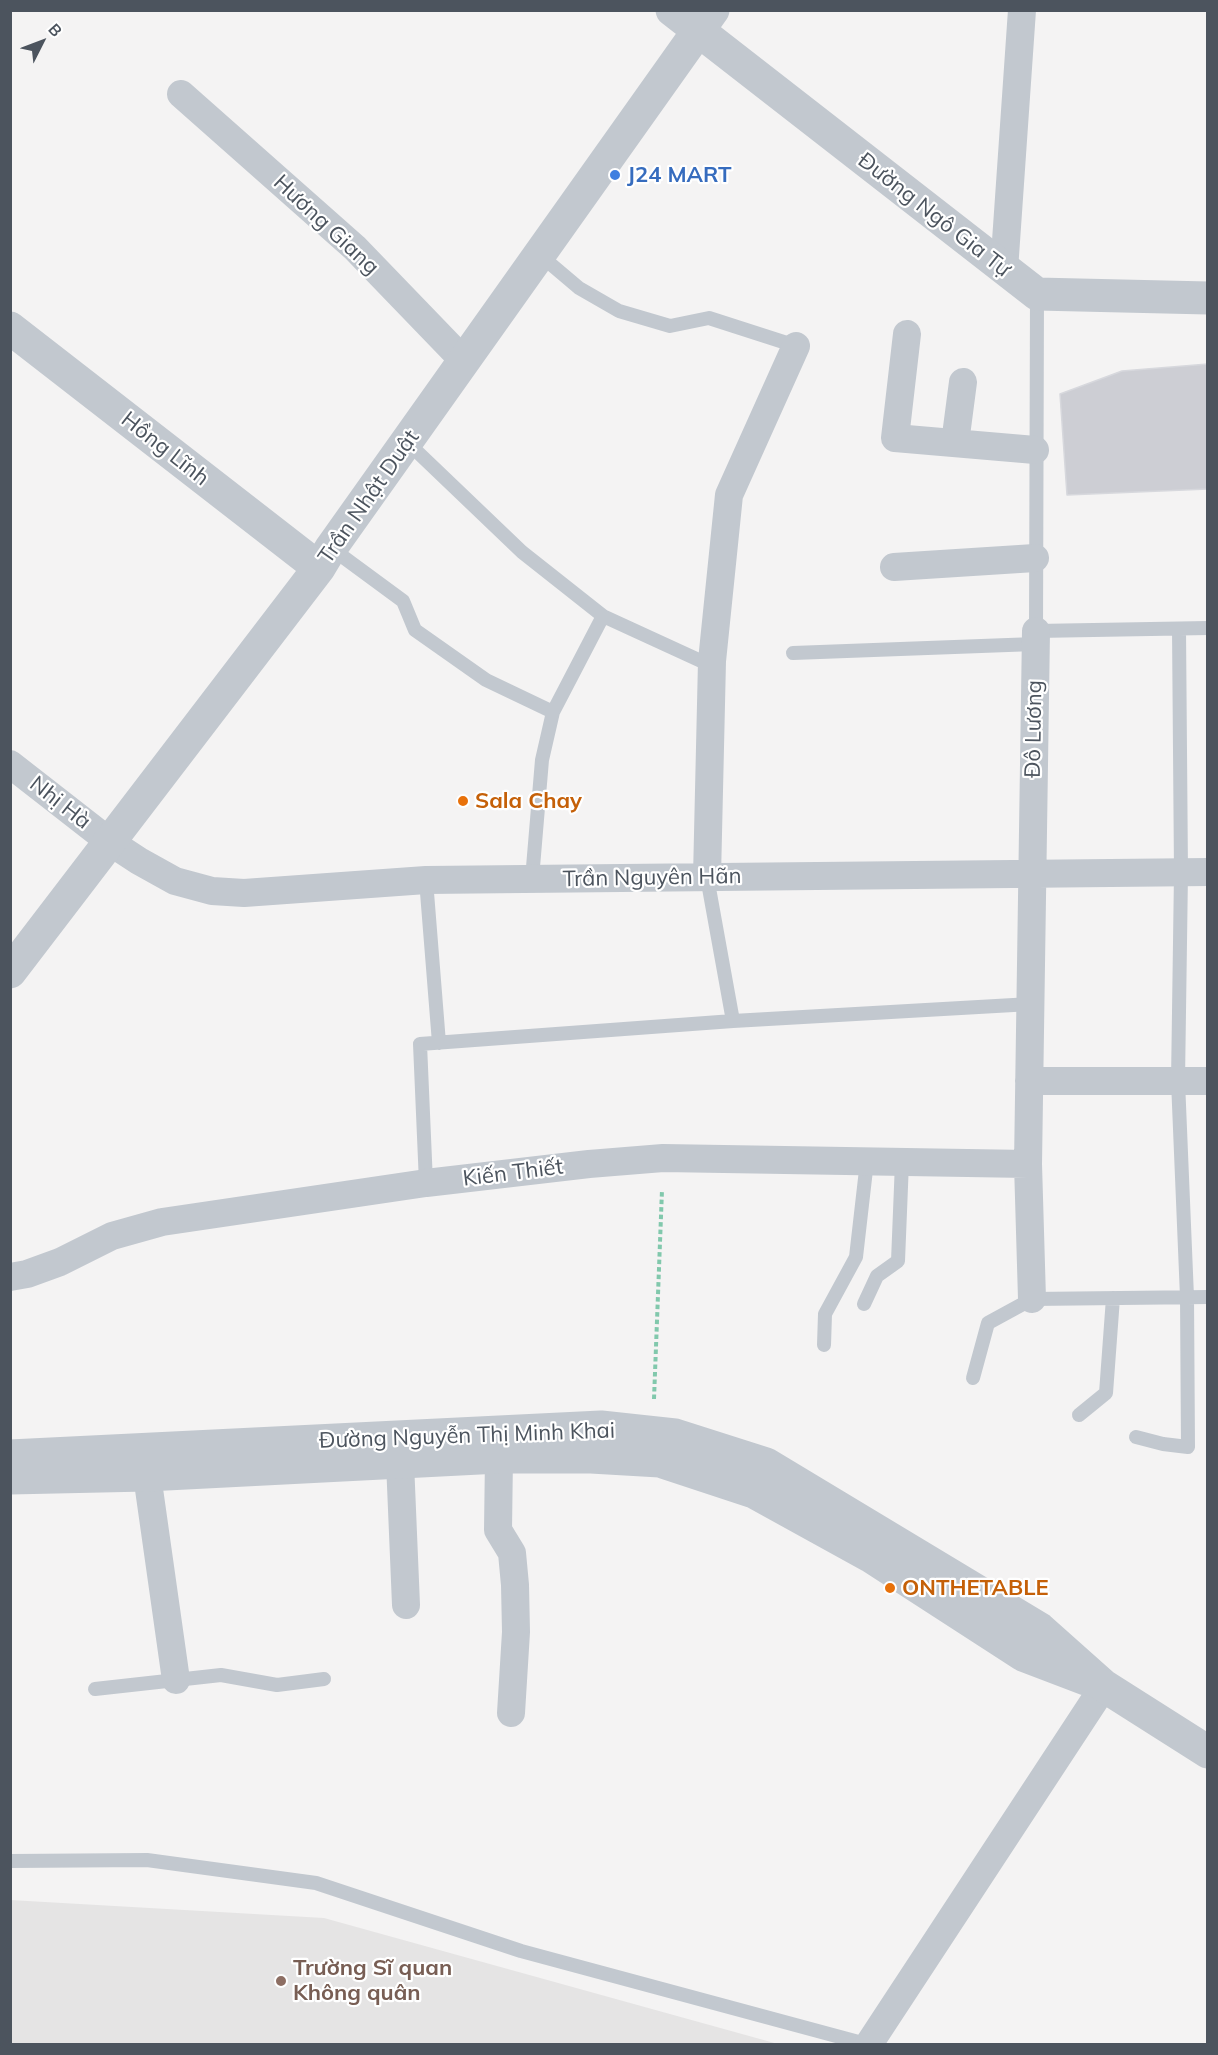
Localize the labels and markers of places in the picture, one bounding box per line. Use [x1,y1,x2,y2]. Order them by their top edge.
place label: J24 MART [627,162,732,188]
marker: J24 MART [608,168,622,182]
place label: Sala Chay [475,788,582,814]
marker: Sala Chay [456,794,470,808]
place label: ONTHETABLE [902,1575,1049,1601]
marker: ONTHETABLE [883,1581,897,1595]
place label: Trường Sĩ quan Không quân [293,1955,452,2006]
marker: Trường Sĩ quan Không quân [274,1974,288,1988]

